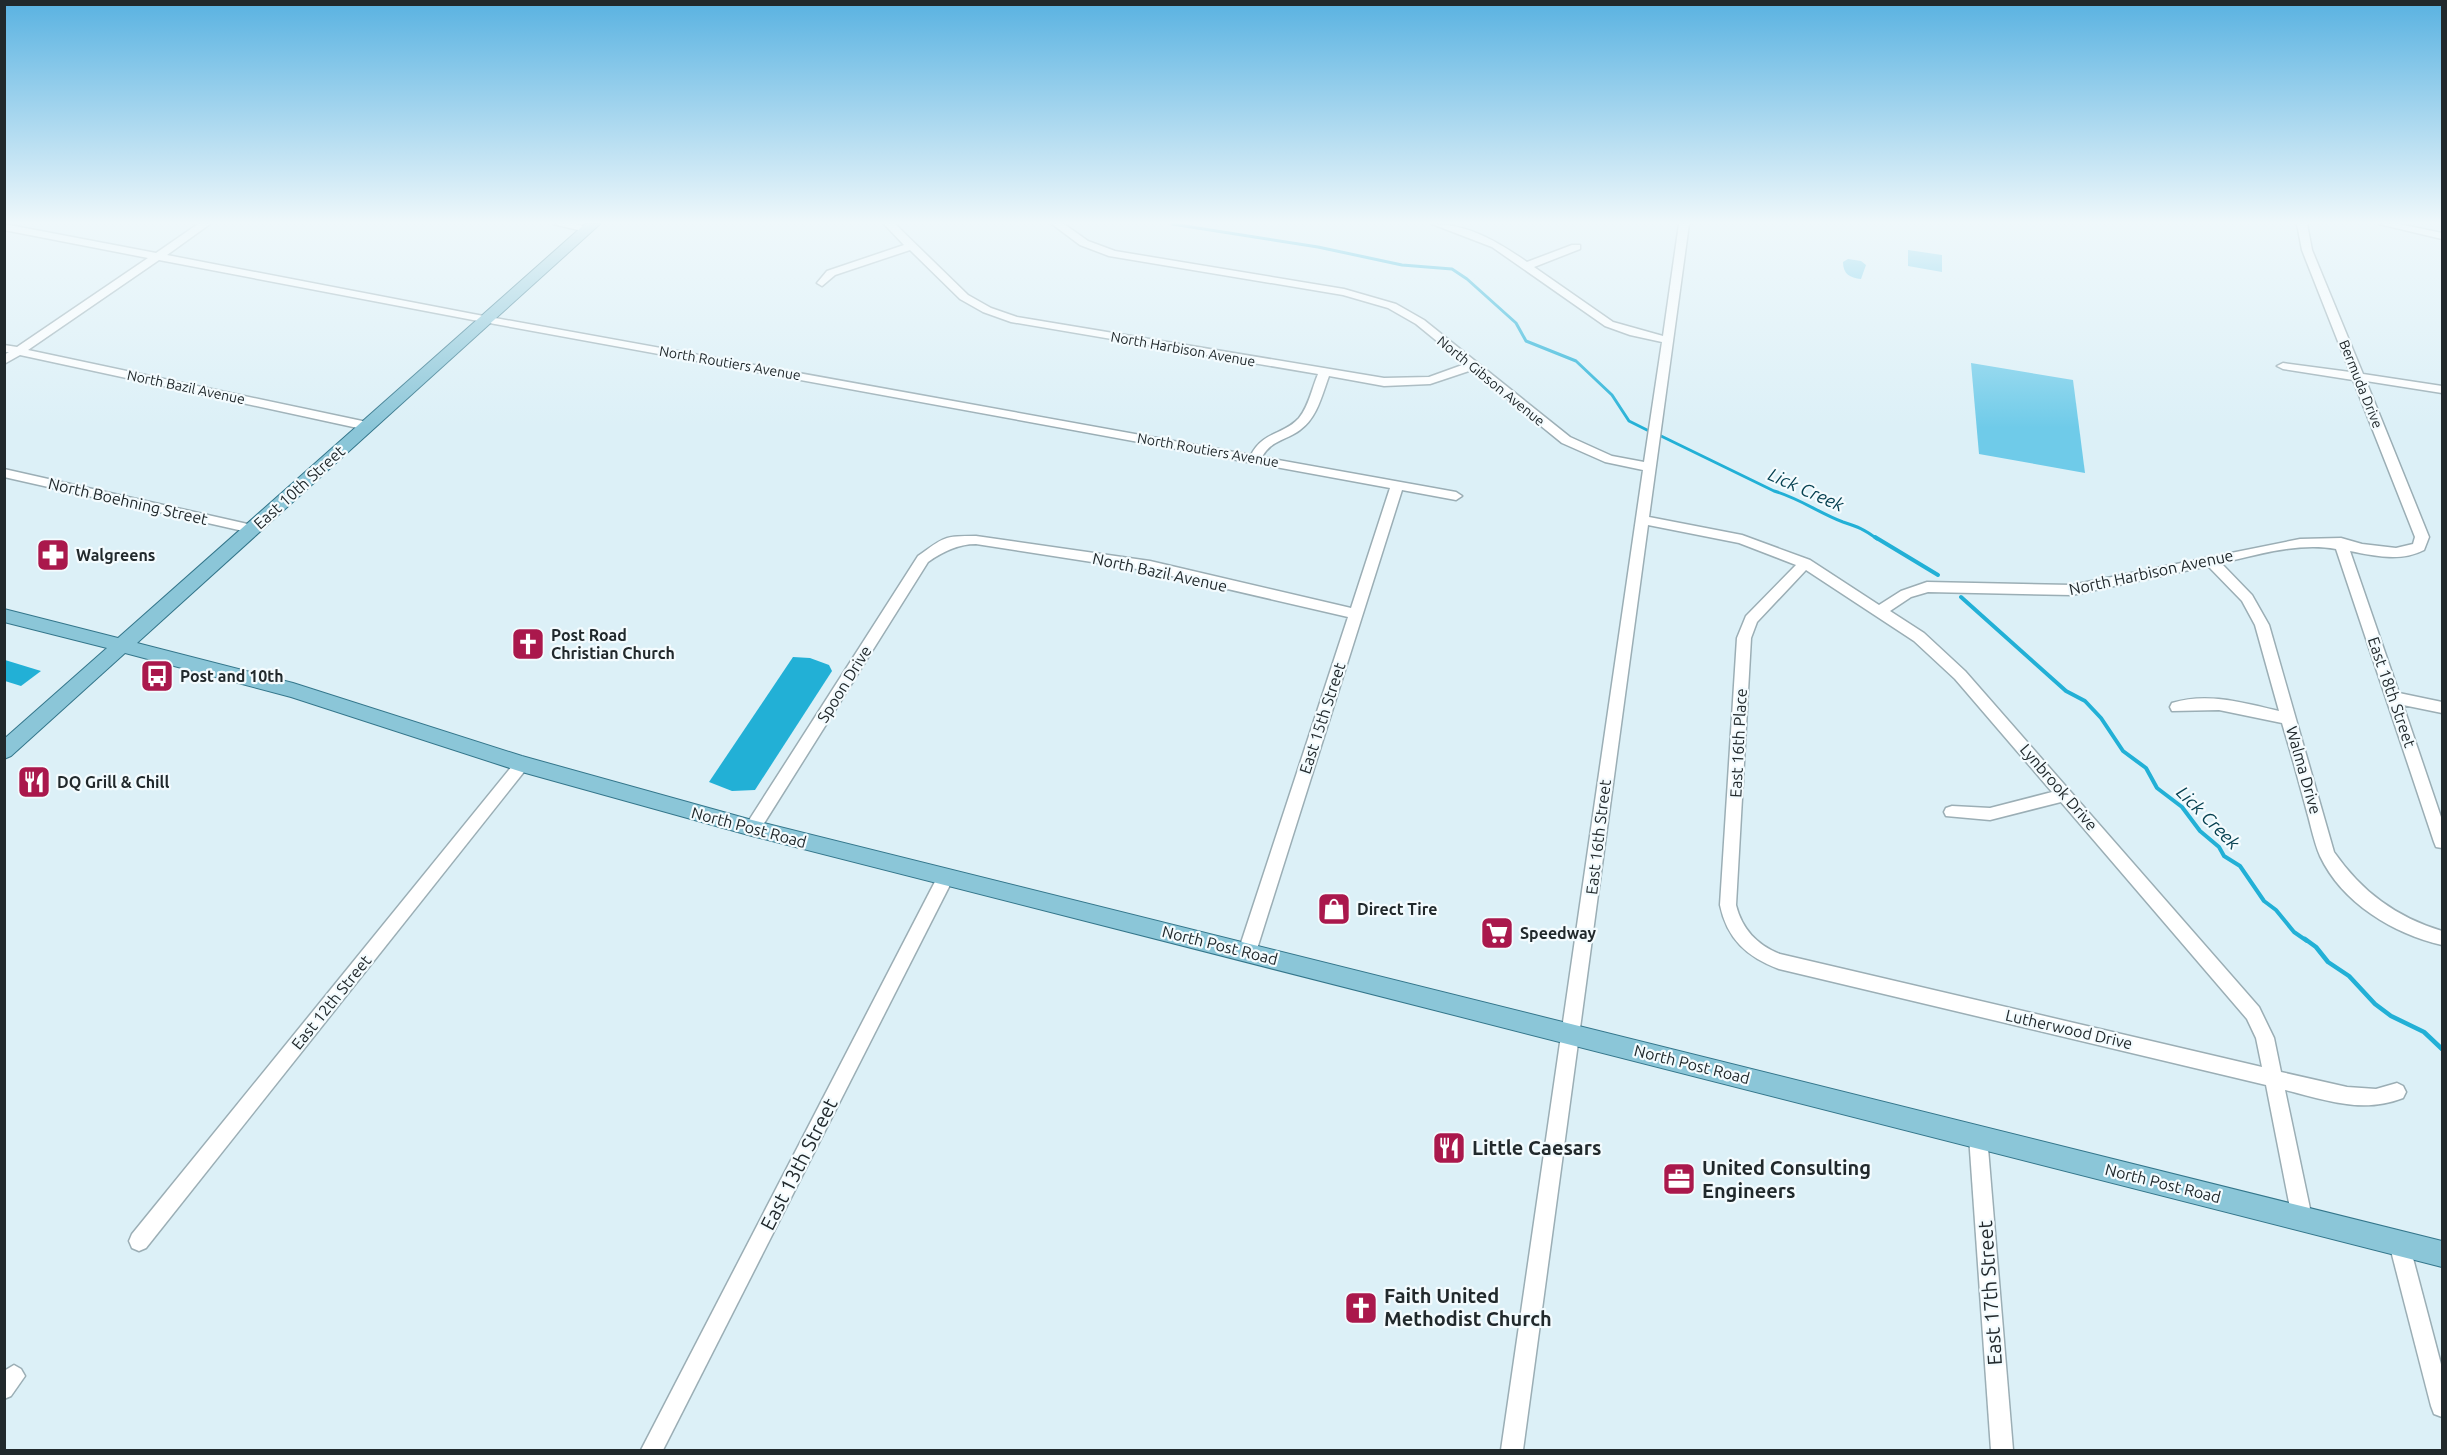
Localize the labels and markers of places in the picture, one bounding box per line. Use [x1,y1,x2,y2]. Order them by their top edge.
pharmacy icon: Walgreens [35,537,71,573]
place label: Walgreens [76,546,155,564]
church icon: Post Road Christian Church [510,626,546,662]
place label: Post Road Christian Church [551,626,675,662]
bus stop icon: Post and 10th [139,658,175,694]
place label: Post and 10th [180,667,284,685]
restaurant icon: DQ Grill & Chill [16,764,52,800]
place label: DQ Grill & Chill [57,773,169,791]
shop icon: Direct Tire [1316,891,1352,927]
place label: Direct Tire [1357,900,1437,918]
supermarket icon: Speedway [1479,915,1515,951]
place label: Speedway [1520,924,1597,942]
restaurant icon: Little Caesars [1431,1130,1467,1166]
place label: Little Caesars [1472,1136,1601,1159]
place label: United Consulting Engineers [1702,1156,1871,1202]
office icon: United Consulting Engineers [1661,1161,1697,1197]
place label: Faith United Methodist Church [1384,1284,1552,1330]
church icon: Faith United Methodist Church [1343,1290,1379,1326]

